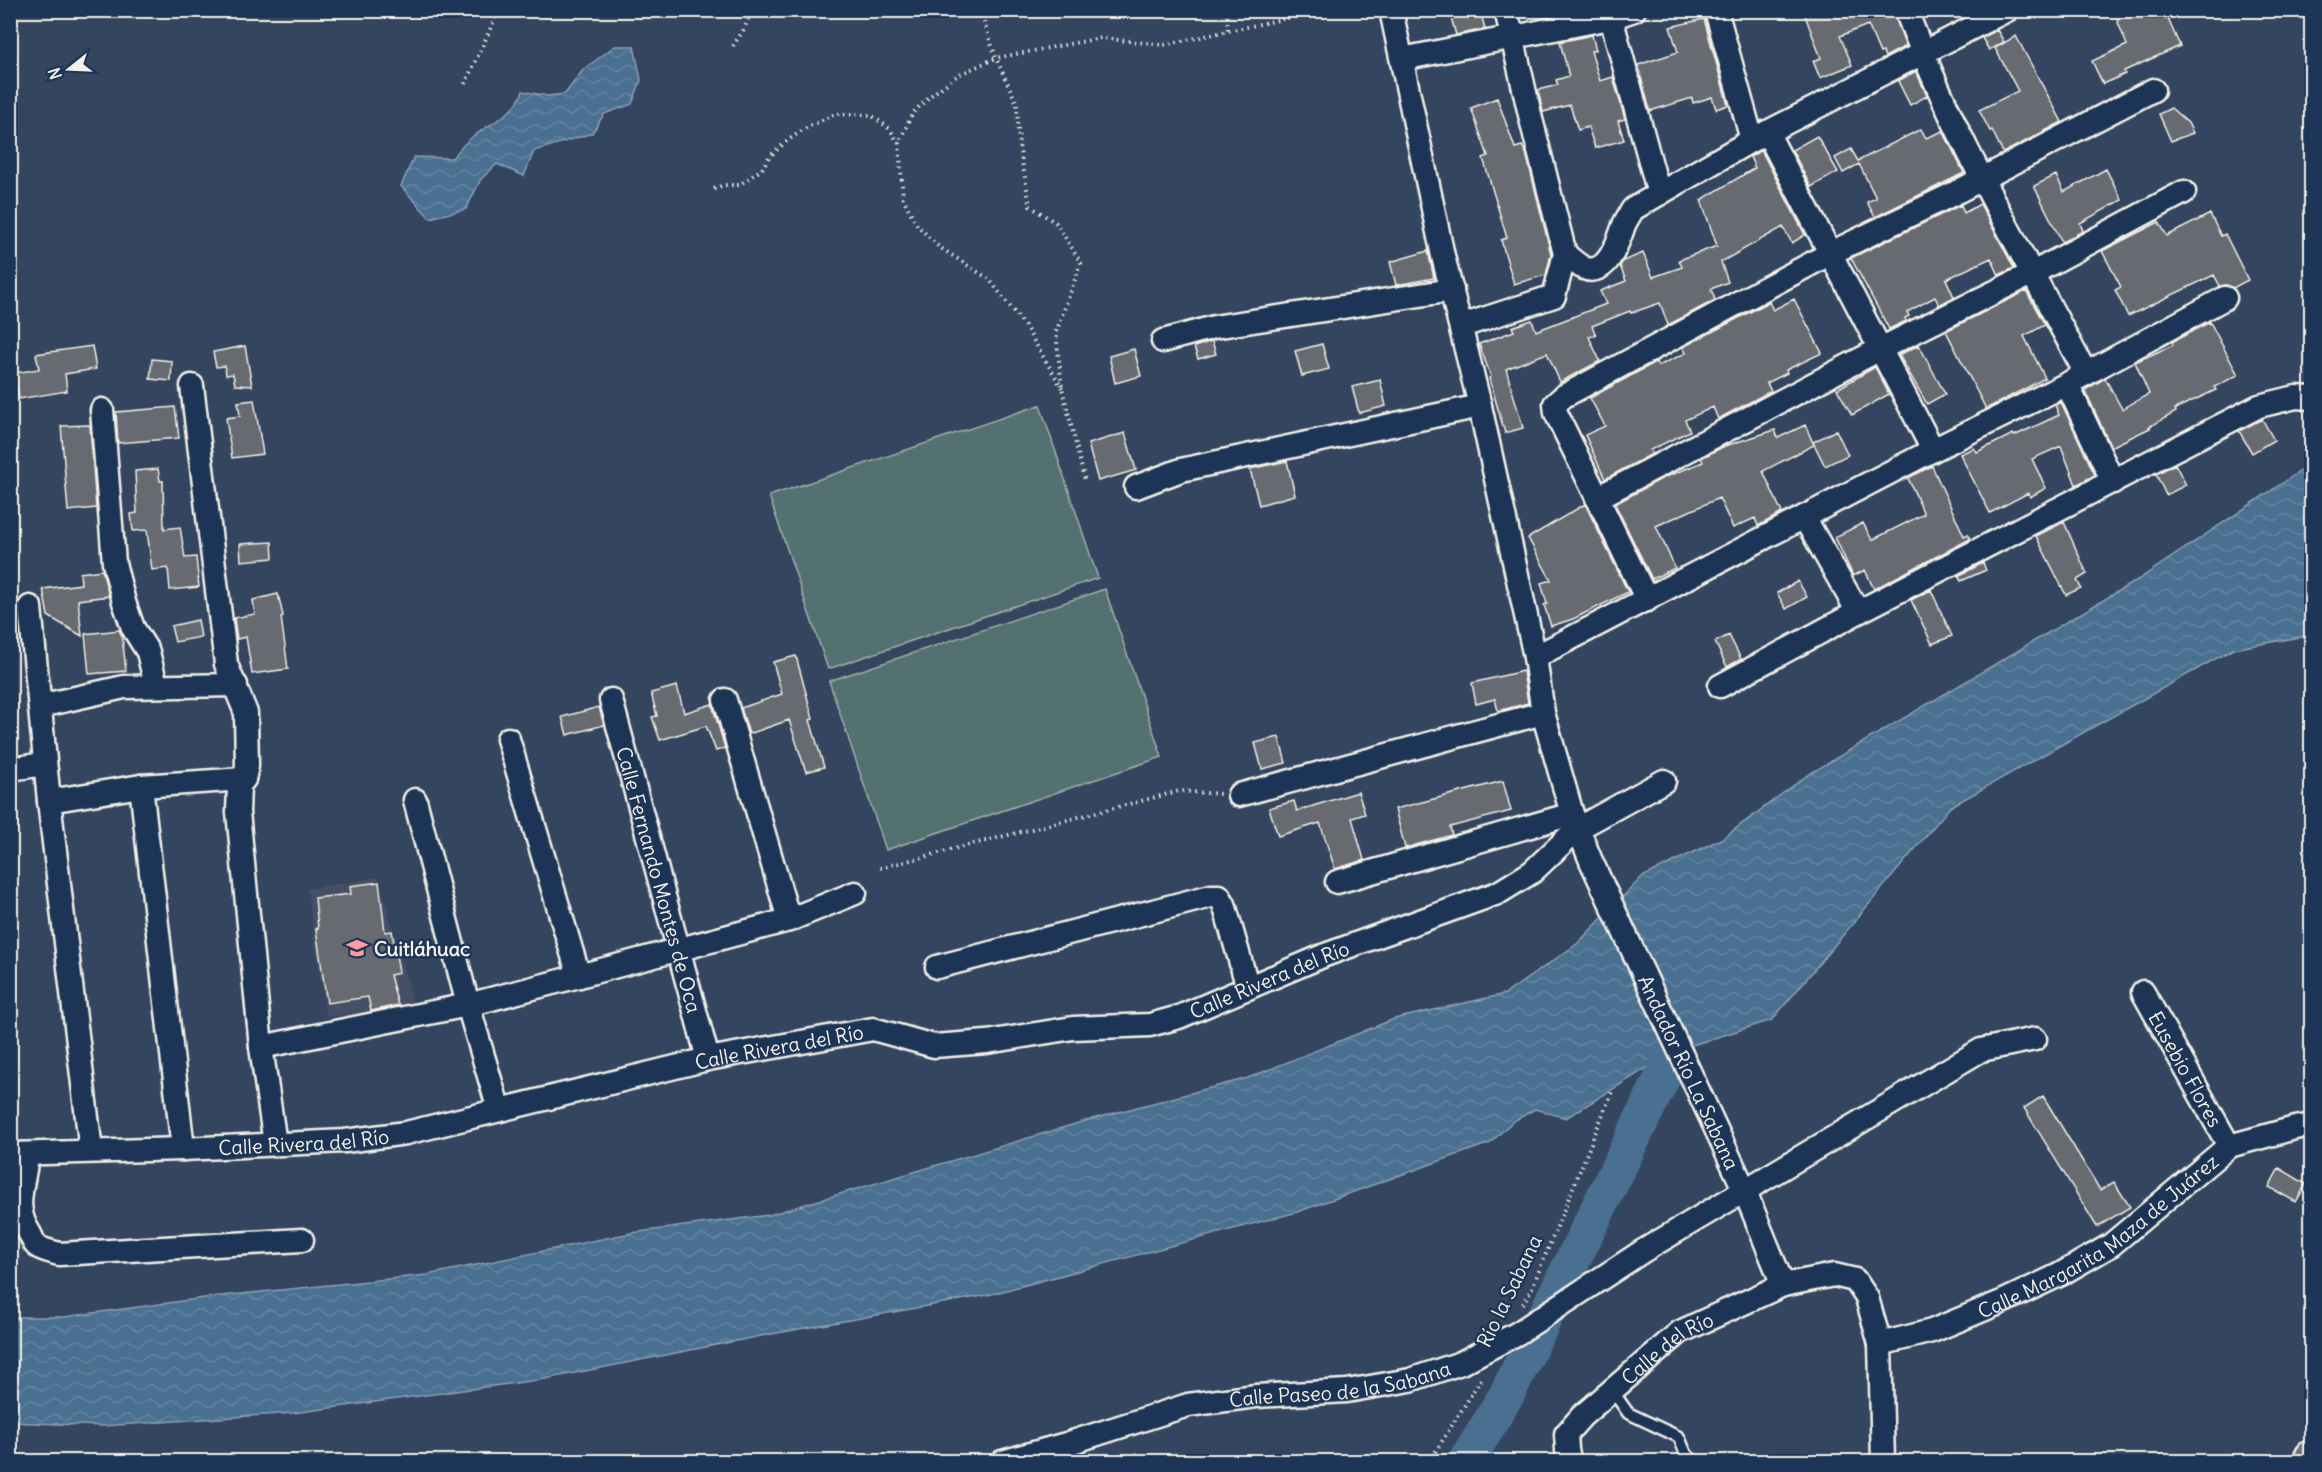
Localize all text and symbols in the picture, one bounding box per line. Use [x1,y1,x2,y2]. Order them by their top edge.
north arrow [39,39,99,99]
text: N [44,65,66,82]
street label: Calle Fernando Montes de Oca [612,744,707,1015]
street label: Calle Rivera del Río [1185,935,1352,1024]
school or university icon: Cuitláhuac [345,936,369,960]
place label: Cuitláhuac [374,936,470,961]
street label: Andador Río La Sabana [1633,971,1745,1173]
street label: Eusebio Flores [2144,1006,2228,1131]
street label: Calle Rivera del Río [692,1018,865,1074]
street label: Calle Rivera del Río [218,1123,390,1160]
street label: Calle Margarita Maza de Juárez [1974,1148,2223,1323]
street label: Río la Sabana [1471,1231,1547,1351]
street label: Calle del Río [1616,1306,1717,1390]
street label: Calle Paseo de la Sabana [1228,1355,1453,1412]

